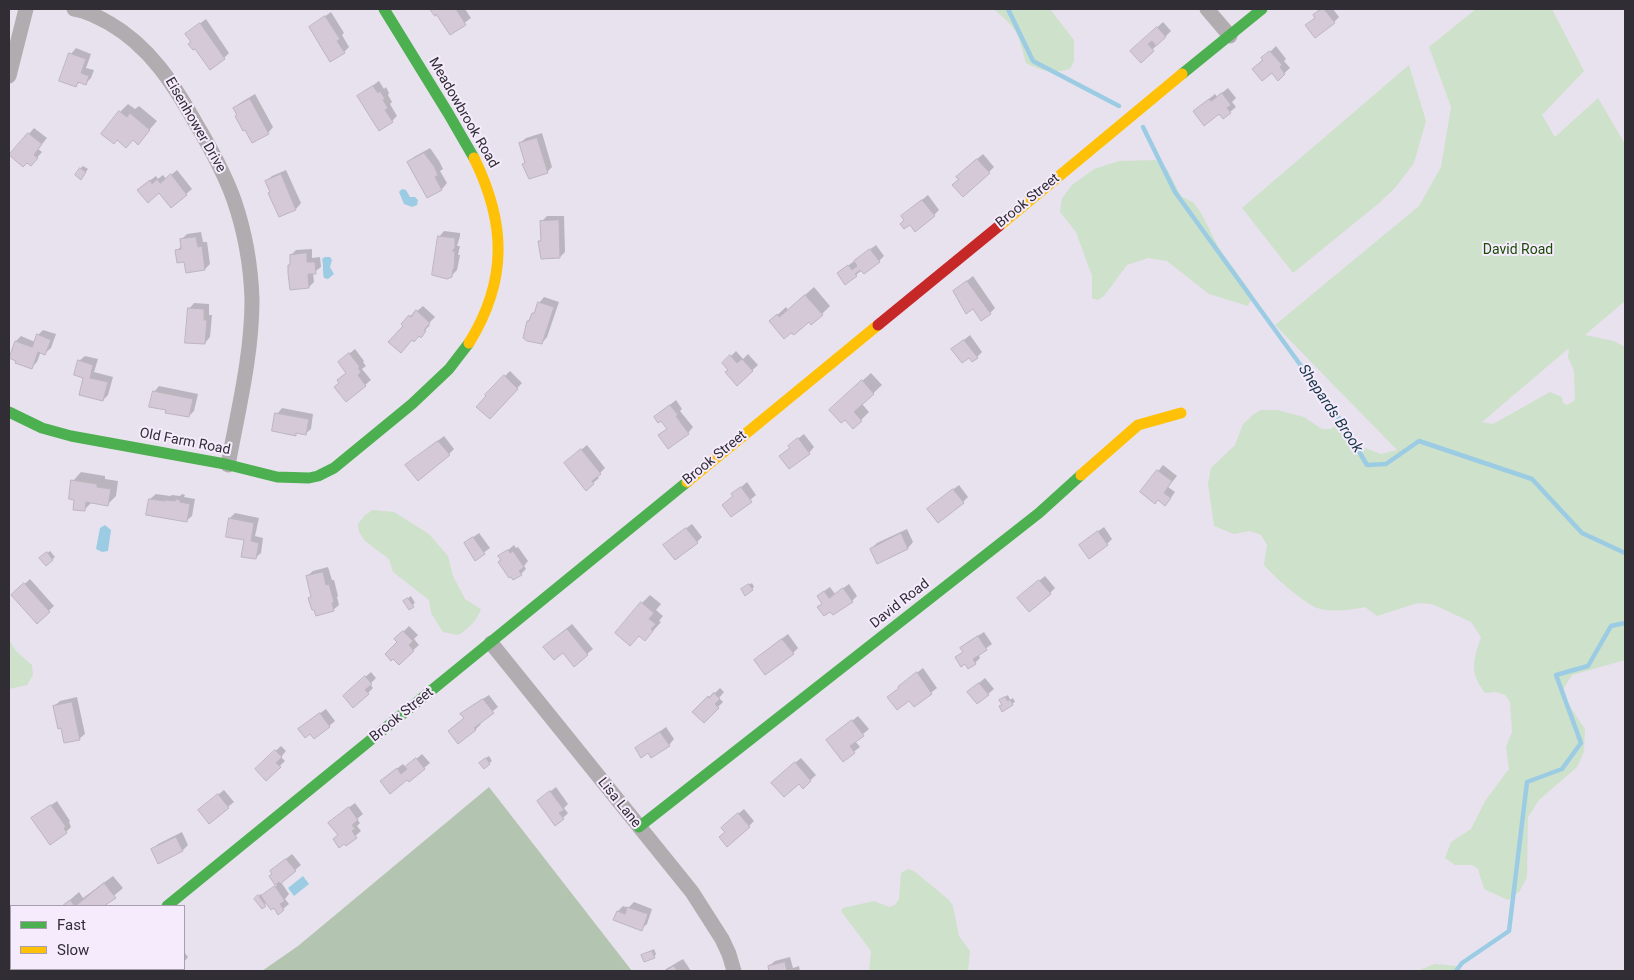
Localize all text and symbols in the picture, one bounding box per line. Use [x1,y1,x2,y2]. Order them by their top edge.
street label: Meadowbrook Road [425,55,501,171]
street label: Eisenhower Drive [161,74,229,176]
street label: Brook Street [993,170,1063,232]
park label: David Road [1483,242,1553,258]
water label: Shepards Brook [1294,361,1366,457]
street label: Old Farm Road [138,425,232,459]
street label: Brook Street [680,427,750,489]
street label: David Road [867,576,933,632]
street label: Brook Street [367,684,437,746]
street label: Lisa Lane [594,775,644,831]
legend [10,905,185,970]
text: Fast [57,916,86,934]
text: Slow [57,941,89,959]

